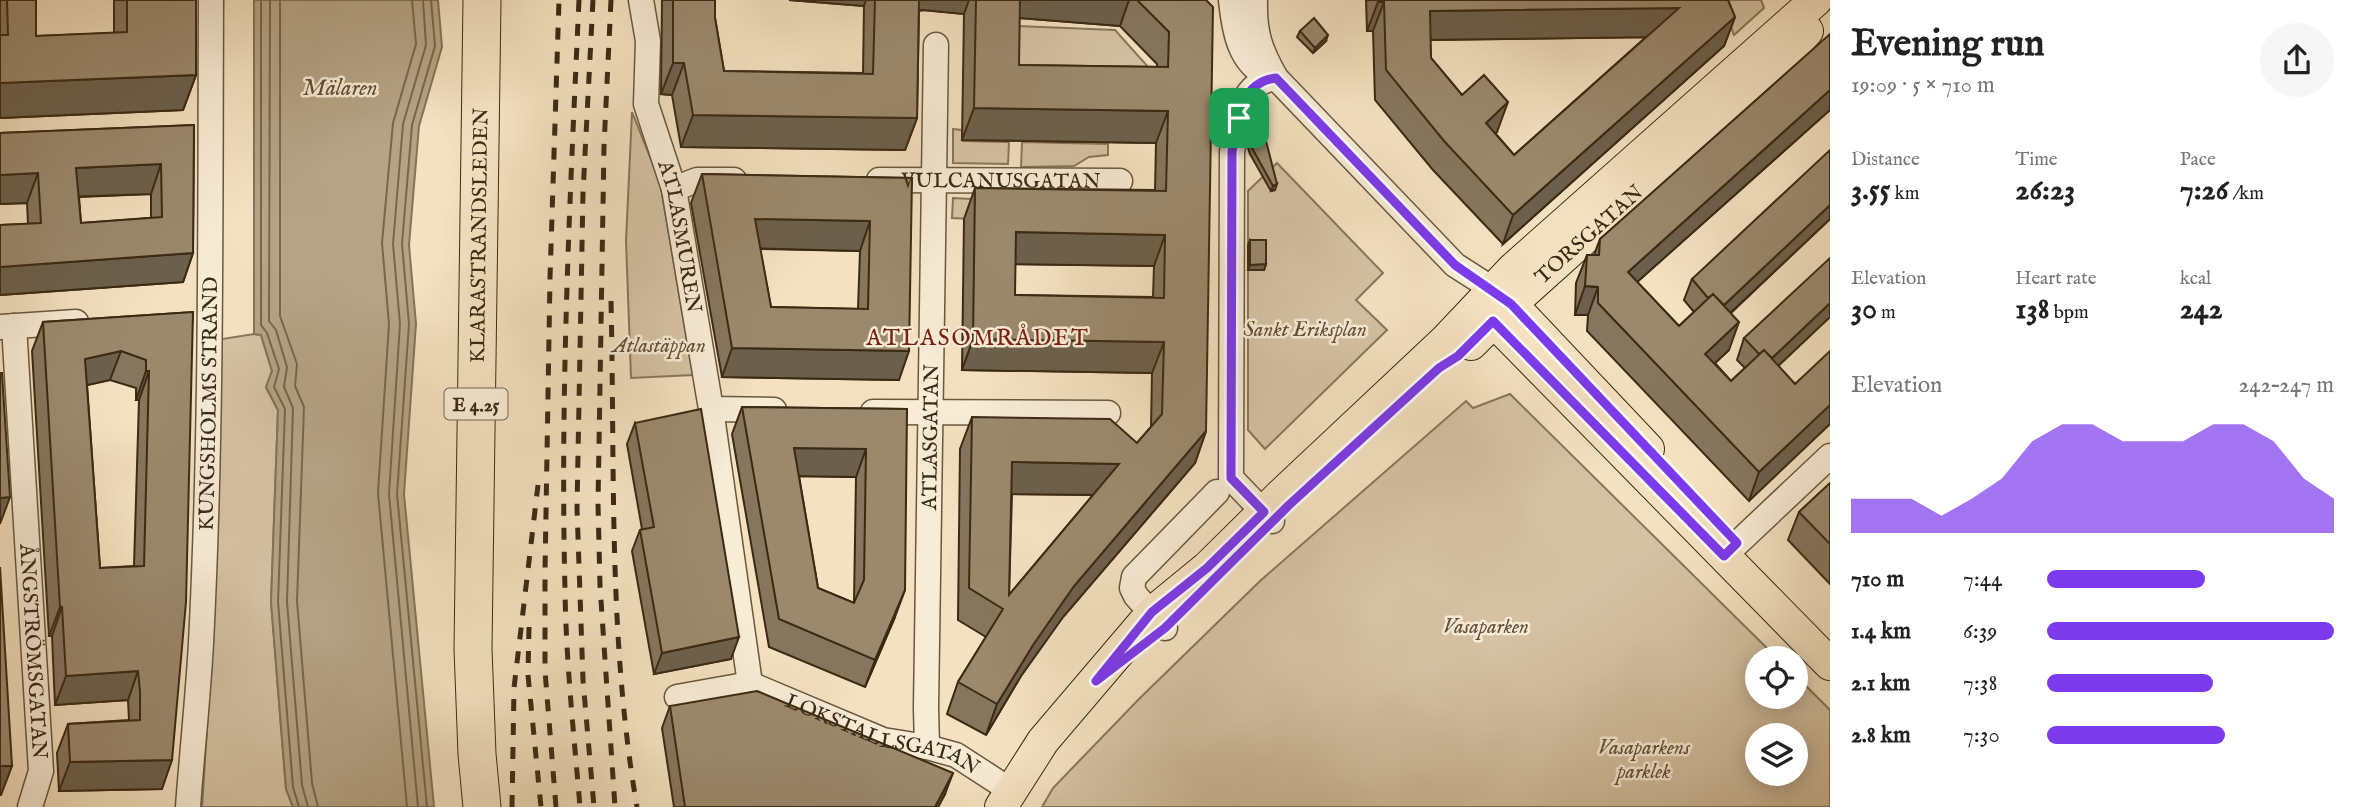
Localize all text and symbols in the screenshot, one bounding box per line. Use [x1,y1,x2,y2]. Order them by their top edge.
text: Evening run [1851,21,2045,69]
button: share [2260,23,2334,97]
text: 19:09 · 5 × 710 m [1851,71,1995,100]
water label: Mälaren [302,74,378,103]
pin [1209,88,1269,148]
icon: arrive [1220,99,1258,137]
street label: KLARASTRANDSLEDEN [465,108,496,363]
text: Distance [1851,148,1920,172]
text: Time [2015,148,2058,172]
text: Pace [2180,148,2216,172]
street label: ATLASMUREN [650,156,707,315]
street label: VULCANUSGATAN [900,168,1101,196]
text: 3.55 [1851,172,1890,210]
text: 26:23 [2015,172,2075,210]
text: 7:26 [2180,172,2228,210]
street label: TORSGATAN [1530,180,1650,291]
text: km [1890,182,1919,206]
text: /km [2228,182,2264,206]
text: Elevation [1851,267,1926,291]
text: Heart rate [2015,267,2096,291]
text: kcal [2180,267,2211,291]
street label: KUNGSHOLMS STRAND [194,276,225,531]
text: 30 [1851,291,1877,329]
text: 138 [2015,291,2049,329]
text: 242 [2180,291,2223,329]
text: m [1877,301,1896,325]
text: bpm [2049,301,2089,325]
park label: Sankt Eriksplan [1243,317,1367,344]
district label: ATLASOMRÅDET [865,323,1090,353]
park label: Atlastäppan [610,333,706,360]
street label: ATLASGATAN [917,364,946,511]
text: Elevation [1851,371,1942,400]
text: 242–247 m [2239,371,2334,400]
road number: E 4.25 [444,388,508,420]
street label: ÅNGSTRÖMSGATAN [12,542,52,760]
text: 710 m [1851,565,1904,594]
text: 7:44 [1963,565,2002,594]
park label: Vasaparken [1443,614,1529,641]
text: 1.4 km [1851,617,1911,646]
text: 6:39 [1963,617,1997,646]
map controls [1745,646,1808,786]
button: locate [1745,646,1808,709]
text: 2.1 km [1851,669,1910,698]
text: 7:38 [1963,669,1997,698]
street label: LOKSTALLSGATAN [781,688,984,782]
text: 2.8 km [1851,721,1911,750]
text: 7:30 [1963,721,2000,750]
button: layers [1745,723,1808,786]
park label: Vasaparkens parklek [1598,735,1691,786]

